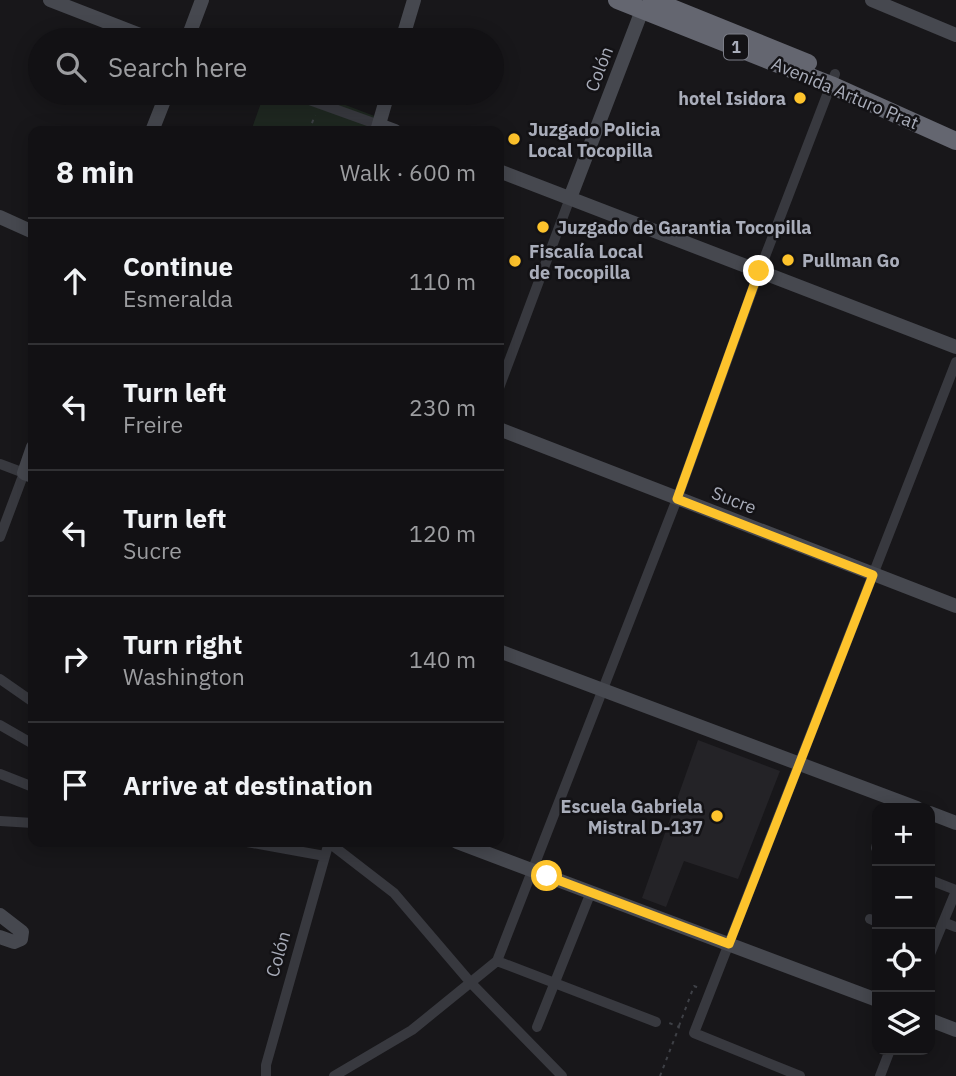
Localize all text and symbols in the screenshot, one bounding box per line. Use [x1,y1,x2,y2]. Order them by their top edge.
search box [28,28,504,105]
road number: 1 [724,34,748,60]
street label: Colón [580,43,618,95]
icon: search [52,48,90,86]
text: Search here [108,50,247,84]
street label: Avenida Arturo Prat [768,52,922,134]
place label: hotel Isidora [678,87,786,110]
marker: hotel Isidora [792,90,808,106]
place label: Juzgado Policia Local Tocopilla [528,118,661,162]
marker: Juzgado Policia Local Tocopilla [506,131,522,147]
text: 8 min [56,152,134,191]
text: Walk · 600 m [340,157,476,187]
place label: Juzgado de Garantia Tocopilla [557,216,812,239]
marker: Juzgado de Garantia Tocopilla [535,219,551,235]
place label: Fiscalía Local de Tocopilla [529,240,643,284]
text: Continue [123,249,233,283]
place label: Pullman Go [802,249,900,272]
marker: Pullman Go [780,252,796,268]
marker: Fiscalía Local de Tocopilla [507,253,523,269]
route end [743,255,774,286]
icon: ahead [56,262,94,300]
text: 110 m [409,266,476,296]
text: Esmeralda [123,283,233,313]
text: Turn left [123,375,226,409]
icon: left [56,388,94,426]
text: 230 m [409,392,476,422]
text: Freire [123,409,183,439]
street label: Sucre [708,481,760,519]
text: Turn left [123,501,226,535]
icon: left [56,514,94,552]
text: 120 m [409,518,476,548]
text: Sucre [123,535,182,565]
text: Turn right [123,627,242,661]
icon: right [56,640,94,678]
text: 140 m [409,644,476,674]
text: Washington [123,661,245,691]
icon: arrive [56,766,94,804]
text: Arrive at destination [123,768,373,802]
place label: Escuela Gabriela Mistral D-137 [561,795,703,839]
map controls [872,803,935,1055]
button: + [872,803,935,866]
marker: Escuela Gabriela Mistral D-137 [709,808,725,824]
route start [531,860,562,891]
button: − [872,866,935,929]
street label: Colón [261,928,295,980]
button: locate [872,929,935,992]
button: layers [872,992,935,1055]

